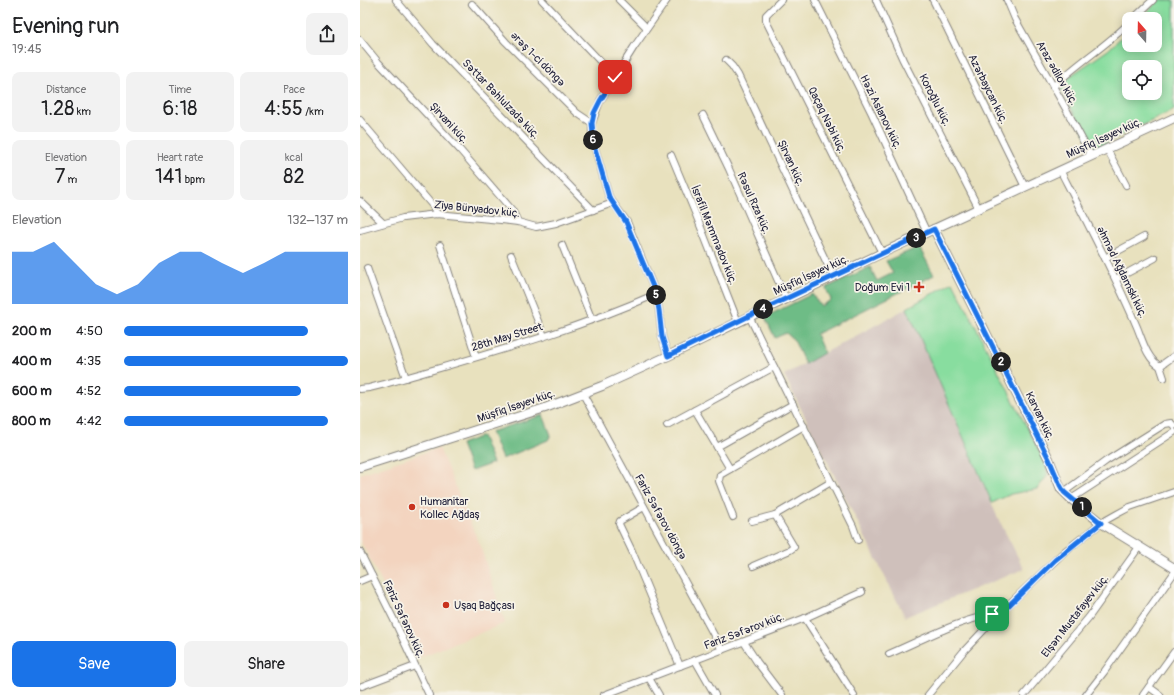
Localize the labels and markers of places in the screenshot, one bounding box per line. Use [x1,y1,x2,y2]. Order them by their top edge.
pin [598,60,632,94]
pin: 6 [583,130,603,150]
pin: 3 [906,228,926,248]
place label: Doğum Evi 1 [855,281,910,294]
marker: Doğum Evi 1 [913,281,925,293]
pin: 5 [646,285,666,305]
pin: 4 [753,299,773,319]
pin: 2 [991,352,1011,372]
place label: Humanitar Kollec Ağdaş [420,495,480,521]
pin: 1 [1072,497,1092,517]
marker: Humanitar Kollec Ağdaş [407,502,417,512]
pin [975,597,1009,631]
place label: Uşaq Bağçası [454,599,515,612]
marker: Uşaq Bağçası [441,600,451,610]

